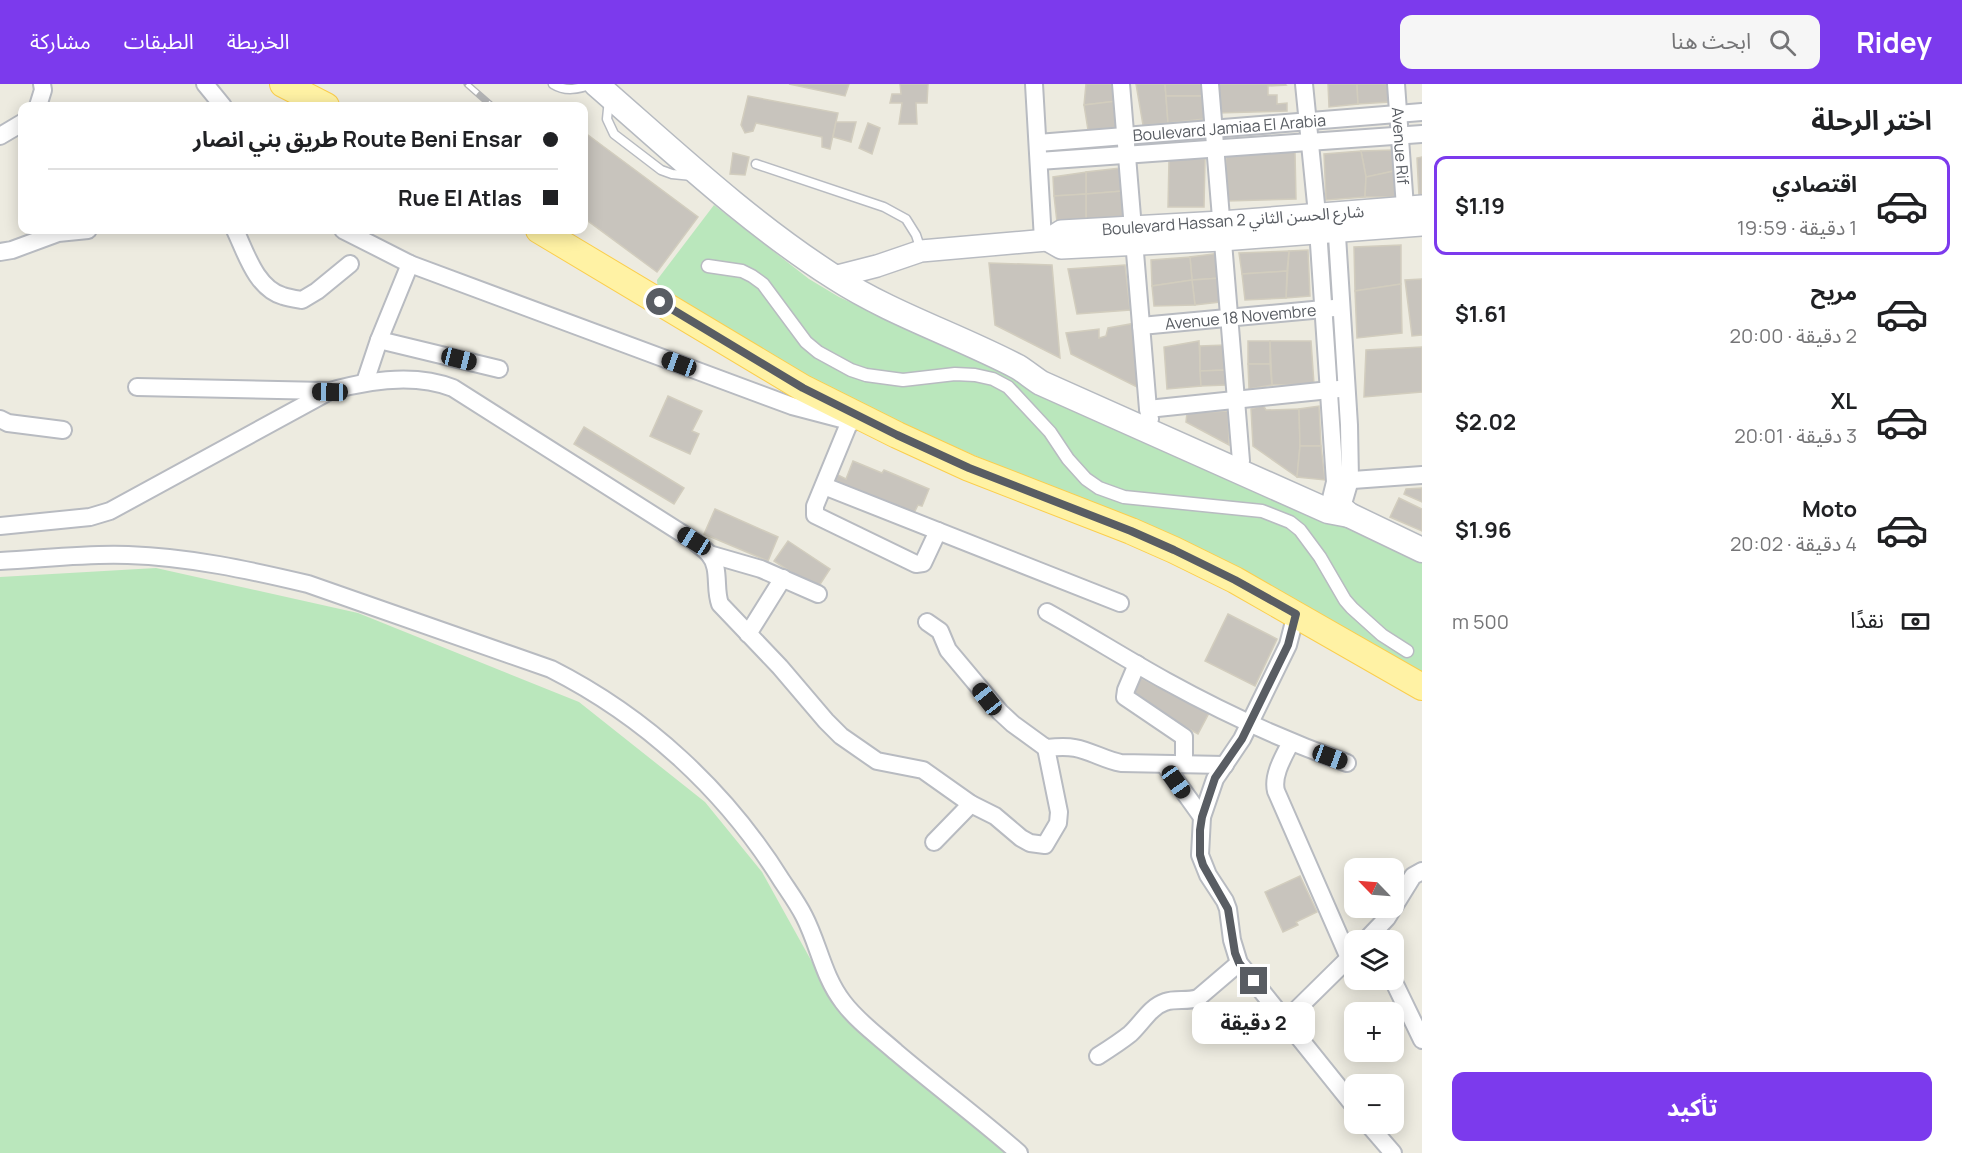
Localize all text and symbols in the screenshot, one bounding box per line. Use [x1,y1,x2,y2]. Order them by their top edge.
search box [1400,15,1820,69]
text: Ridey [1856,23,1932,61]
text: ابحث هنا [1671,26,1751,56]
icon: search [1766,26,1799,59]
text: مشاركة [30,27,91,55]
text: الطبقات [124,27,194,55]
text: الخريطة [227,27,290,55]
text: اختر الرحلة [1811,101,1932,138]
street label: Avenue Rif [1387,106,1414,186]
street label: Boulevard Jamiaa El Arabia [1132,109,1327,146]
text: Route Beni Ensar طريق بني انصار [193,124,522,154]
text: اقتصادي [1772,169,1857,199]
icon: car [1875,179,1929,233]
text: Rue El Atlas [398,183,522,213]
text: $1.19 [1455,191,1505,221]
street label: Boulevard Hassan 2 شارع الحسن الثاني [1101,200,1365,242]
text: 1 دقيقة · 19:59 [1737,214,1857,241]
text: مريح [1811,277,1857,307]
icon: car [1875,287,1929,341]
route start [646,288,673,315]
street label: Avenue 18 Novembre [1164,299,1317,335]
text: $1.61 [1455,299,1507,329]
text: 2 دقيقة · 20:00 [1730,322,1857,349]
car [439,346,479,372]
car [659,349,699,379]
car [312,383,348,401]
text: XL [1831,386,1857,416]
icon: car [1875,395,1929,449]
text: $2.02 [1455,407,1516,437]
text: 3 دقيقة · 20:01 [1734,422,1857,449]
text: Moto [1802,494,1857,524]
icon: car [1875,503,1929,557]
text: $1.96 [1455,515,1512,545]
car [674,524,714,558]
text: 4 دقيقة · 20:02 [1730,530,1857,557]
text: نقدًا [1850,605,1884,635]
icon: cash [1899,605,1932,638]
text: 500 m [1452,608,1509,635]
car [969,679,1005,719]
car [1310,742,1350,772]
car [1158,762,1194,802]
north arrow [1344,858,1404,918]
map controls [1344,858,1404,1134]
button: layers [1344,930,1404,990]
route end [1240,967,1267,994]
callout: 2 دقيقة [1192,1002,1316,1044]
button: + [1344,1002,1404,1062]
text: 2 دقيقة [1220,1009,1287,1036]
button: تأكيد [1452,1072,1932,1141]
button: − [1344,1074,1404,1134]

